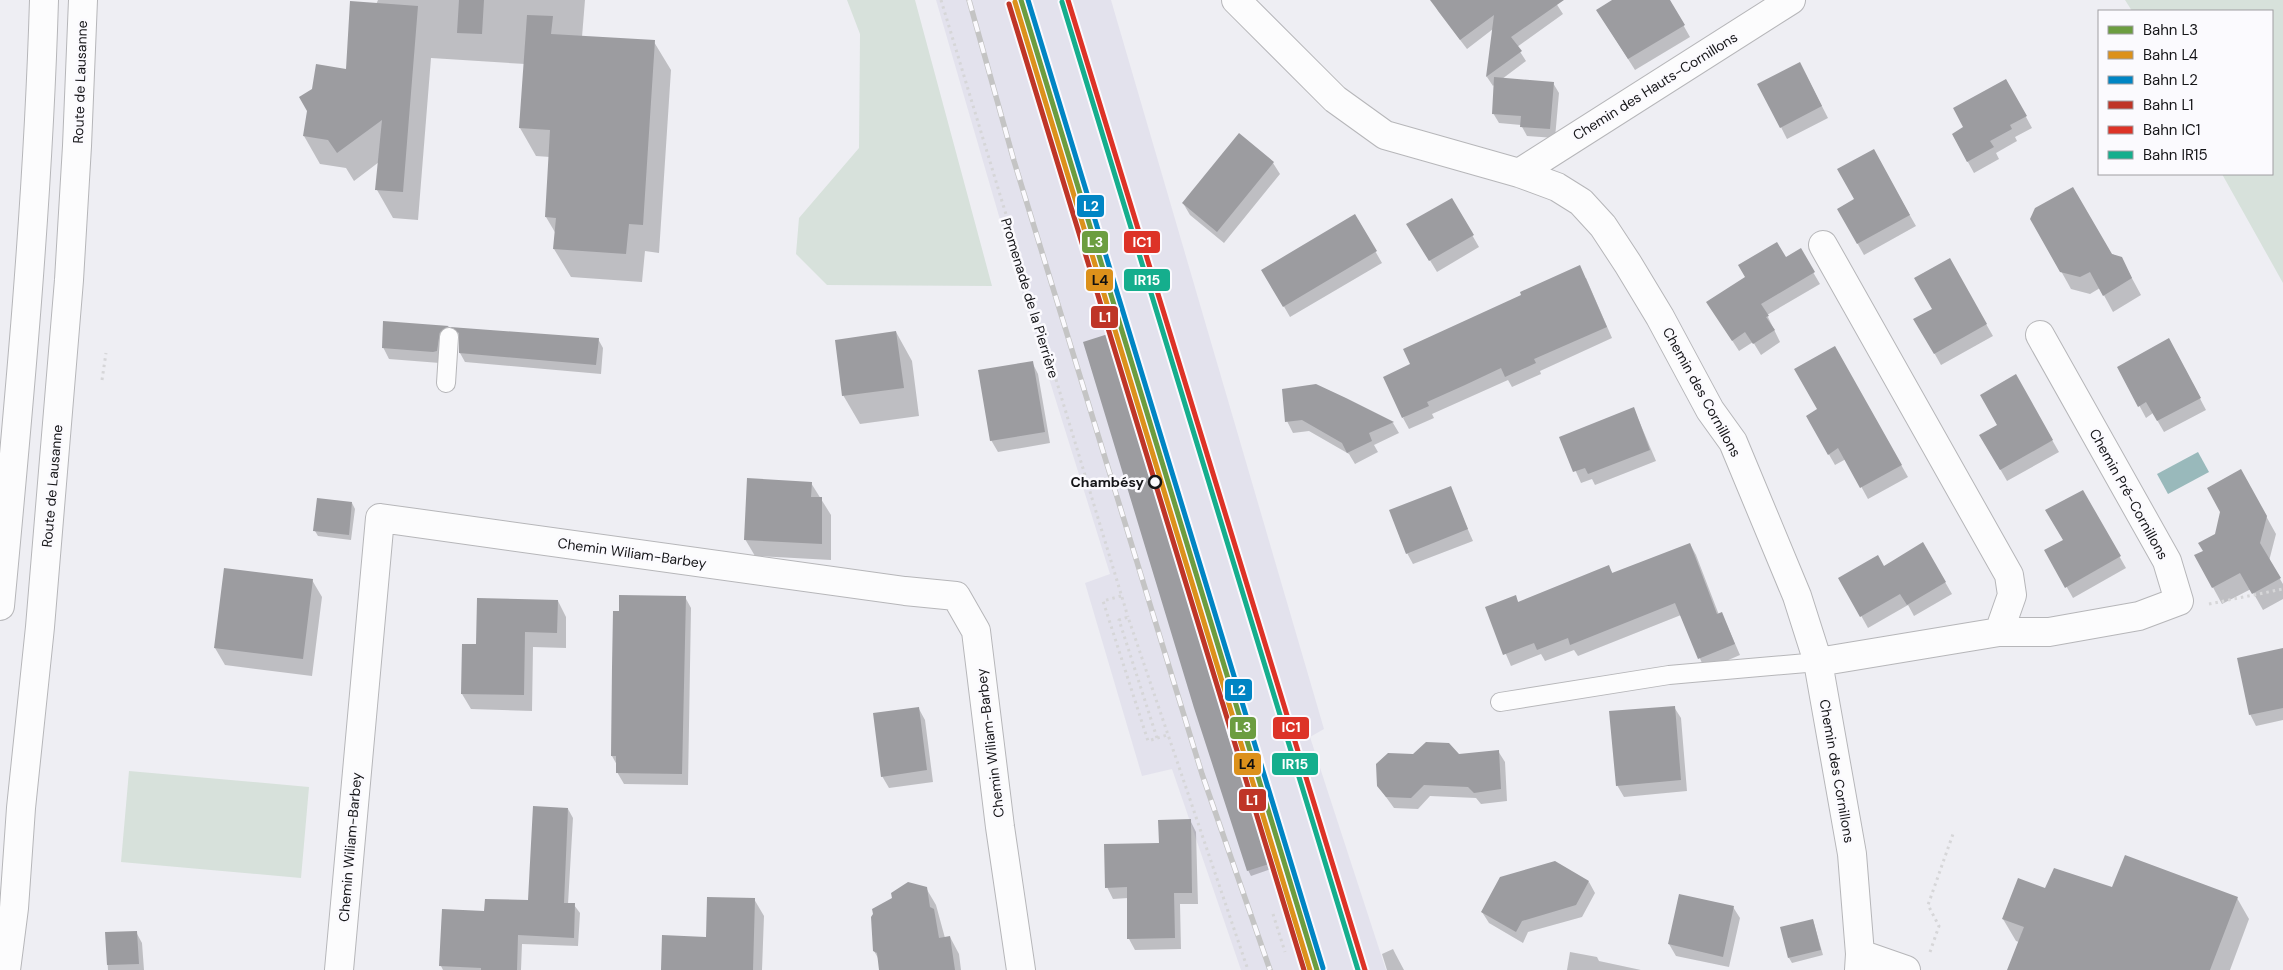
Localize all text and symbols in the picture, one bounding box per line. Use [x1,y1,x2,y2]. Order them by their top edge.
legend [2098,10,2273,175]
street label: Route de Lausanne [69,20,91,144]
text: Bahn L3 [2143,20,2198,40]
street label: Chemin des Hauts-Cornillons [1569,28,1741,144]
text: Bahn L4 [2143,45,2198,65]
text: Bahn L2 [2143,70,2198,90]
text: Bahn L1 [2143,95,2194,115]
text: Bahn IC1 [2143,120,2200,140]
text: Bahn IR15 [2143,145,2208,165]
line badge: L2 [1076,194,1105,218]
text: L2 [1083,197,1099,215]
street label: Promenade de la Pierrière [997,216,1063,380]
line badge: L3 [1081,230,1109,254]
line badge: IC1 [1123,230,1161,254]
text: L3 [1087,233,1103,251]
text: IC1 [1132,233,1152,251]
line badge: L4 [1085,268,1114,292]
line badge: IR15 [1123,268,1171,292]
text: L4 [1092,271,1108,289]
text: IR15 [1134,271,1160,289]
line badge: L1 [1090,305,1119,329]
text: L1 [1099,308,1111,326]
street label: Chemin des Cornillons [1659,324,1745,460]
street label: Route de Lausanne [38,424,66,548]
street label: Chemin Pré-Cornillons [2086,425,2172,563]
place label: Chambésy [1071,473,1145,491]
marker: Chambésy [1148,475,1162,489]
street label: Chemin Wiliam-Barbey [556,534,708,572]
street label: Chemin Wiliam-Barbey [972,667,1008,819]
line badge: L2 [1224,678,1253,702]
text: L2 [1230,681,1246,699]
street label: Chemin des Cornillons [1815,698,1859,844]
line badge: L3 [1229,716,1257,740]
line badge: IC1 [1272,716,1310,740]
text: L3 [1235,718,1251,736]
text: IC1 [1281,718,1301,736]
line badge: L4 [1233,752,1262,776]
line badge: IR15 [1271,752,1319,776]
text: L4 [1239,755,1255,773]
text: IR15 [1282,755,1308,773]
street label: Chemin Wiliam-Barbey [334,771,366,923]
line badge: L1 [1238,788,1267,812]
text: L1 [1246,791,1258,809]

